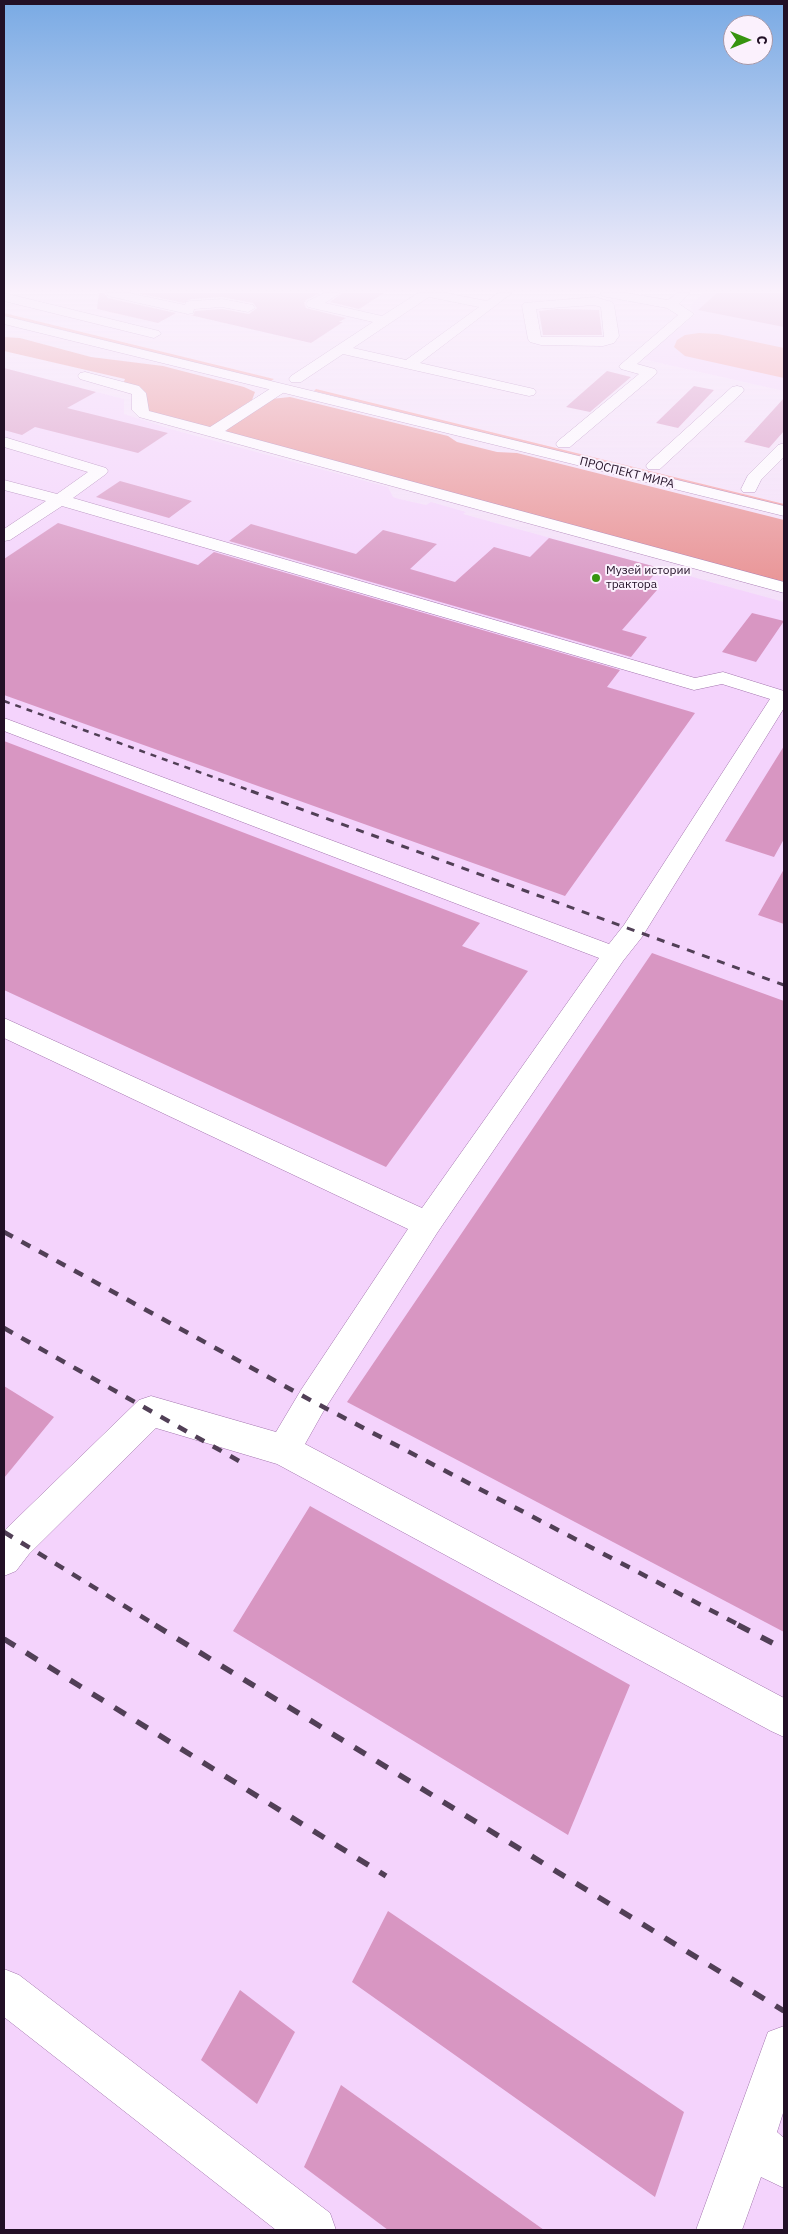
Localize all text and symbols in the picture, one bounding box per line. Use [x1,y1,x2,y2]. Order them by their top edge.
north arrow [723,15,773,65]
text: С [753,35,771,45]
street label: ПРОСПЕКТ МИРА [578,454,676,492]
place label: Музей истории трактора [606,564,691,592]
marker: Музей истории трактора [590,572,602,584]

